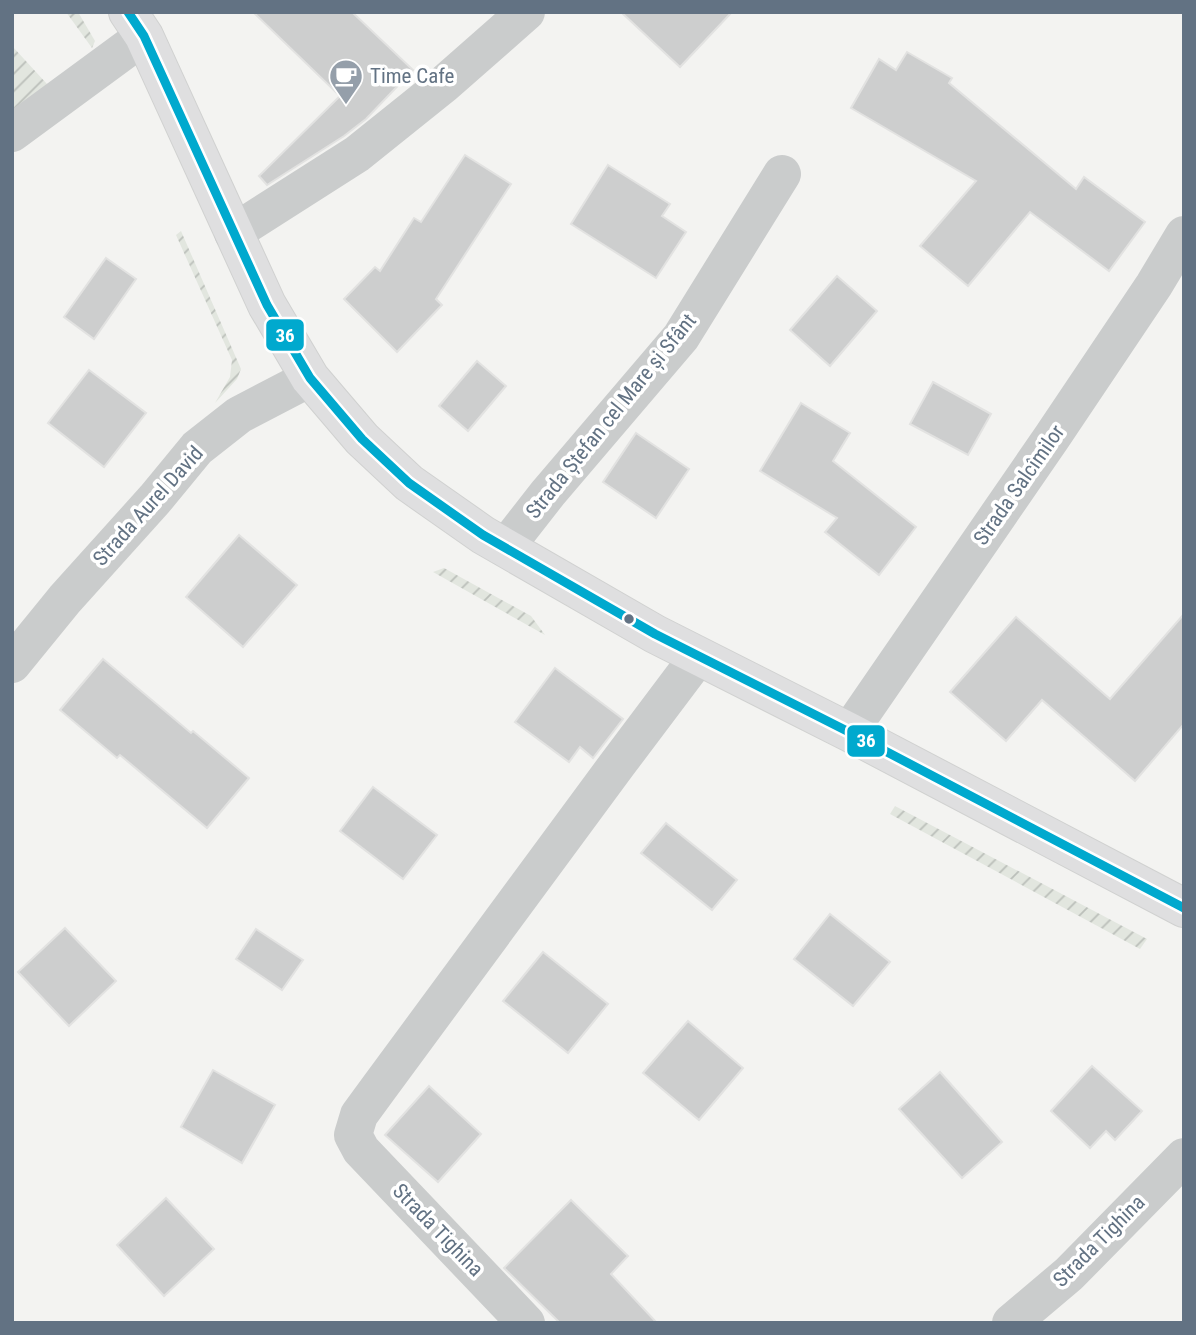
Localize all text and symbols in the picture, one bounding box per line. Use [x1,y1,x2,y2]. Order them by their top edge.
cafe icon: Time Cafe [327,57,365,106]
place label: Time Cafe [370,64,455,88]
street label: Strada Ștefan cel Mare și Sfânt [521,309,701,523]
line badge: 36 [265,318,305,352]
text: 36 [275,324,295,347]
street label: Strada Salcîmilor [969,420,1069,550]
street label: Strada Aurel David [88,441,208,571]
unlabelled marker [622,612,636,626]
line badge: 36 [846,724,886,758]
text: 36 [856,729,876,752]
street label: Strada Tighina [388,1179,488,1281]
street label: Strada Tighina [1048,1190,1150,1292]

